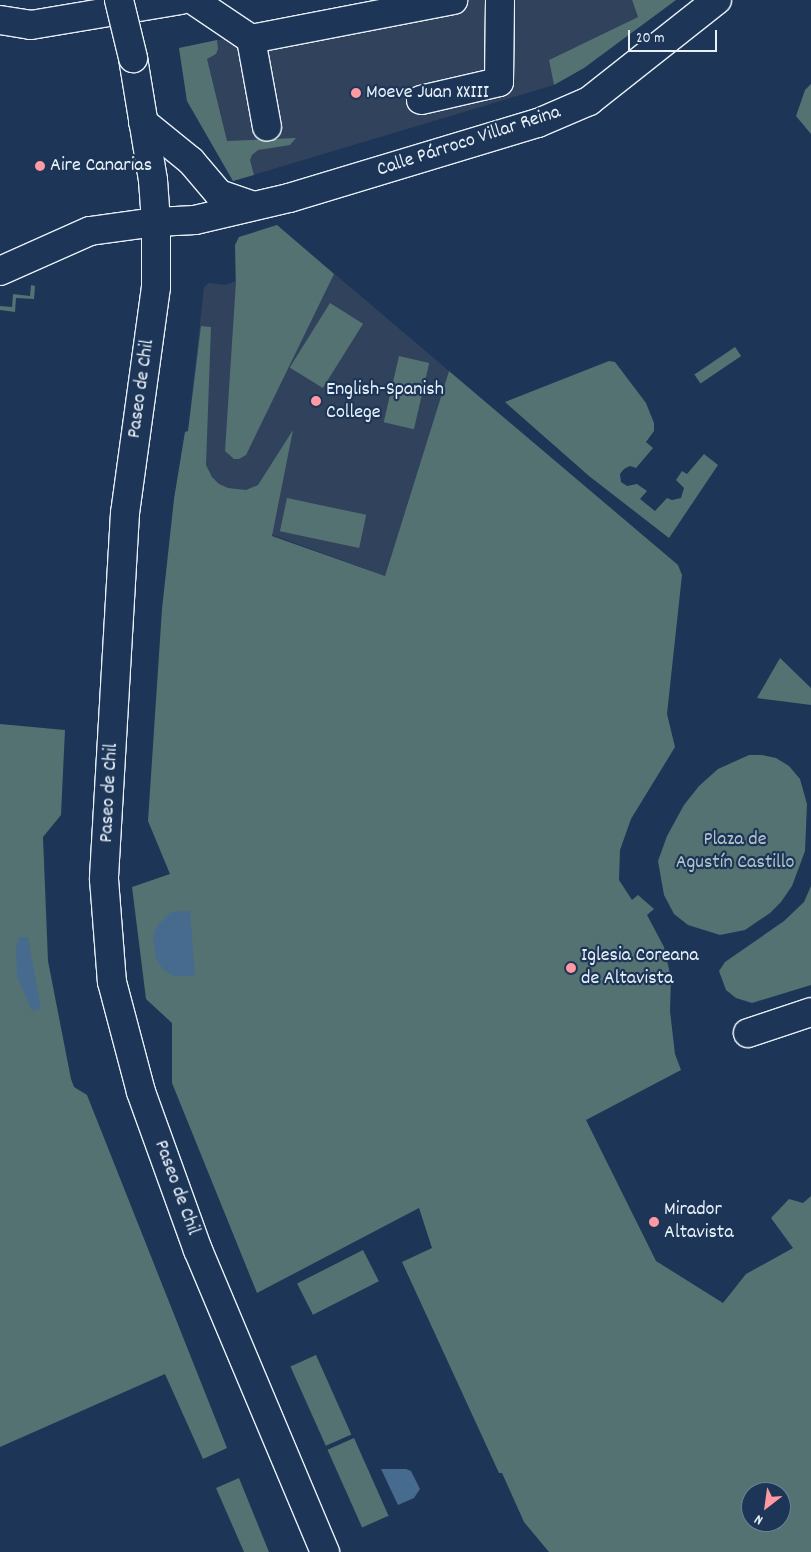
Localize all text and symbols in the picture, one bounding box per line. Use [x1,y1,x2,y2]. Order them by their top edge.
scale bar [631,20,720,52]
text: 20 m [636,28,664,50]
place label: Moeve Juan XXIII [366,81,489,105]
marker: Moeve Juan XXIII [350,87,362,99]
street label: Calle Párroco Villar Reina [374,101,564,183]
place label: Aire Canarias [50,154,152,178]
marker: Aire Canarias [34,160,46,172]
street label: Paseo de Chil [123,338,161,440]
place label: English-Spanish College [326,378,444,425]
marker: English-Spanish College [310,395,322,407]
street label: Paseo de Chil [95,743,125,843]
park label: Plaza de Agustín Castillo [676,828,794,875]
place label: Iglesia Coreana de Altavista [581,944,699,991]
marker: Iglesia Coreana de Altavista [565,962,577,974]
street label: Paseo de Chil [148,1137,204,1239]
place label: Mirador Altavista [664,1198,734,1245]
marker: Mirador Altavista [648,1216,660,1228]
north arrow [741,1482,791,1532]
text: N [751,1509,767,1530]

